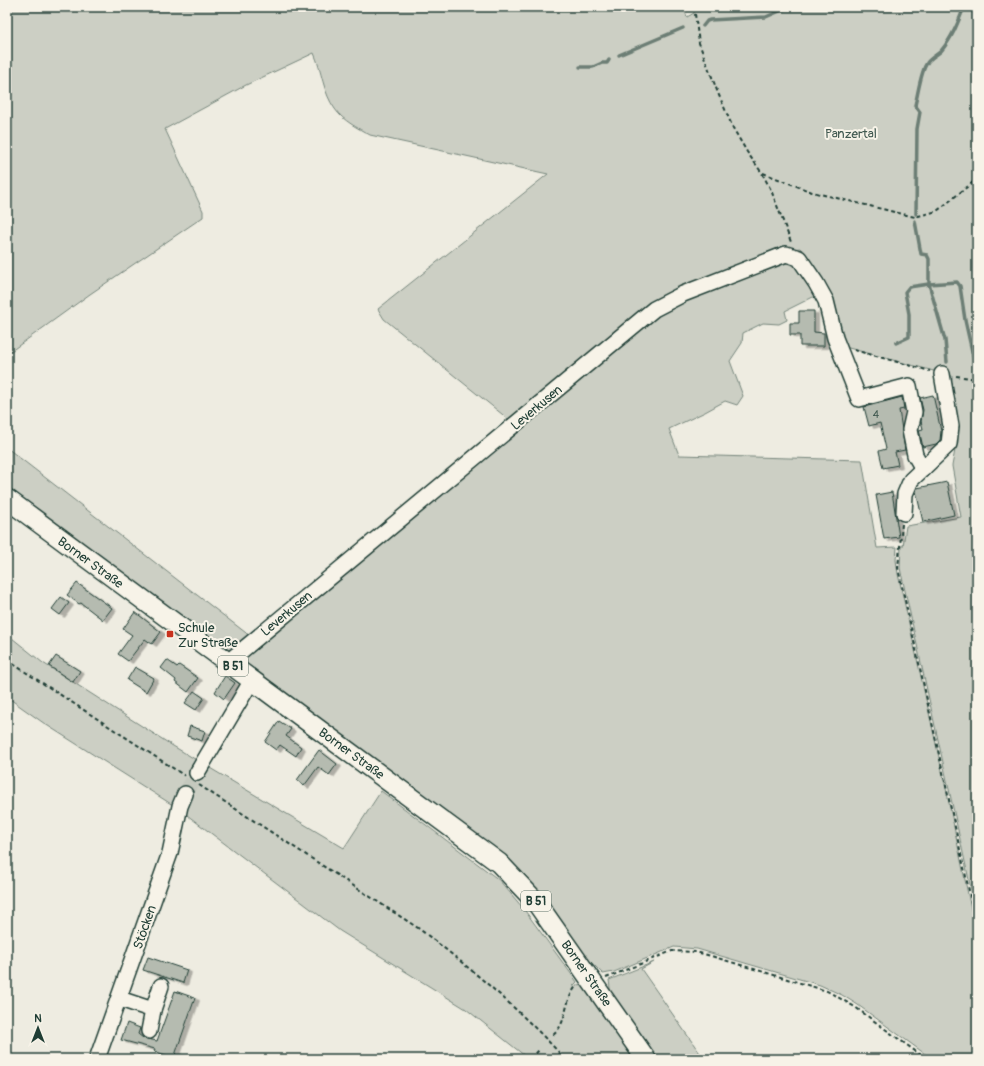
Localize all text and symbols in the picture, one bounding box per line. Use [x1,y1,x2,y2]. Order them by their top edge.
park label: Panzertal [825,126,877,142]
street label: Leverkusen [508,382,566,434]
house number: 4 [873,408,880,421]
street label: Borner Straße [54,534,127,592]
street label: Leverkusen [258,588,316,640]
place label: Schule Zur Straße [178,620,238,651]
marker: Schule Zur Straße [165,629,175,639]
road number: B 51 [218,656,248,676]
street label: Borner Straße [315,725,388,783]
road number: B 51 [521,891,551,911]
street label: Stöcken [130,903,160,951]
street label: Borner Straße [557,937,615,1010]
north arrow [18,1008,58,1048]
text: N [34,1012,42,1025]

